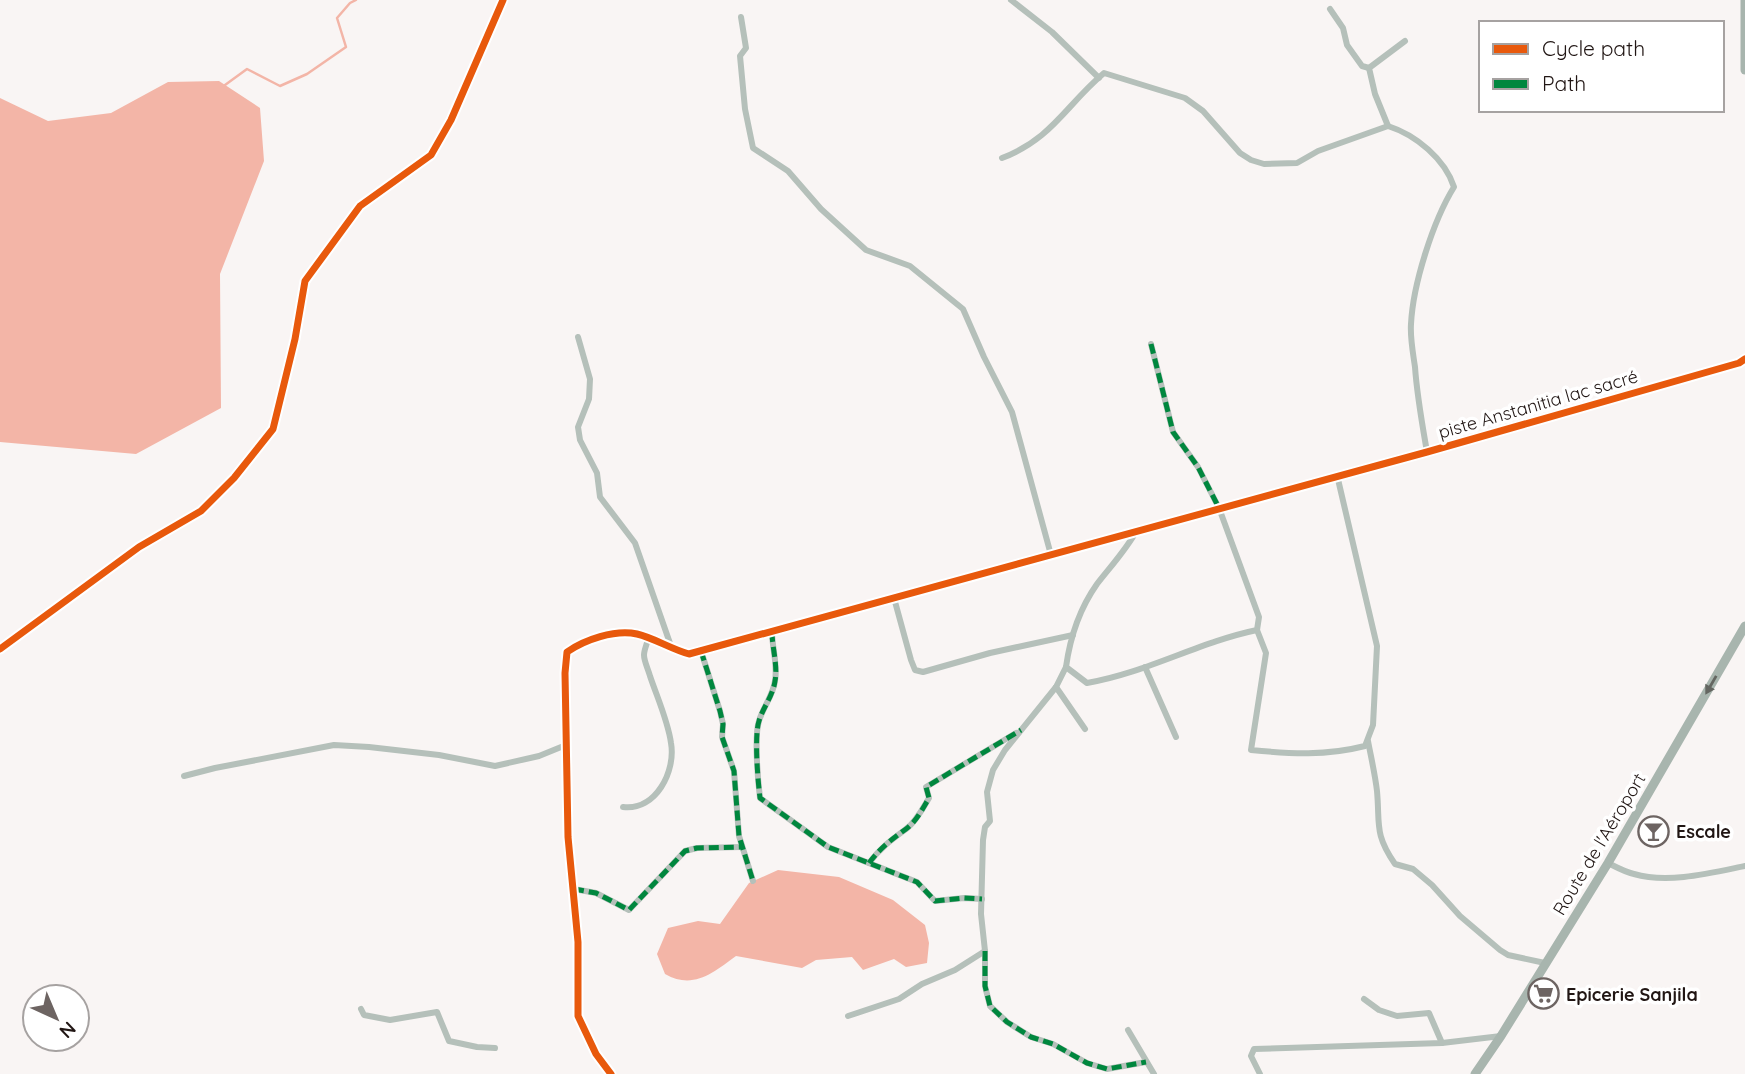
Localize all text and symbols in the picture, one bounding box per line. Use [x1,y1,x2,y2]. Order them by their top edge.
legend [1479,21,1724,112]
text: Cycle path [1542,35,1645,61]
text: Path [1542,70,1586,96]
street label: piste Anstanitia lac sacré [1436,364,1640,444]
one-way arrow [1705,676,1717,695]
street label: Route de l'Aéroport [1547,769,1651,919]
bar icon: Escale [1636,814,1670,848]
place label: Escale [1676,820,1731,843]
supermarket icon: Epicerie Sanjila [1526,977,1560,1011]
north arrow [21,983,91,1053]
place label: Epicerie Sanjila [1566,983,1698,1006]
text: N [54,1017,81,1044]

